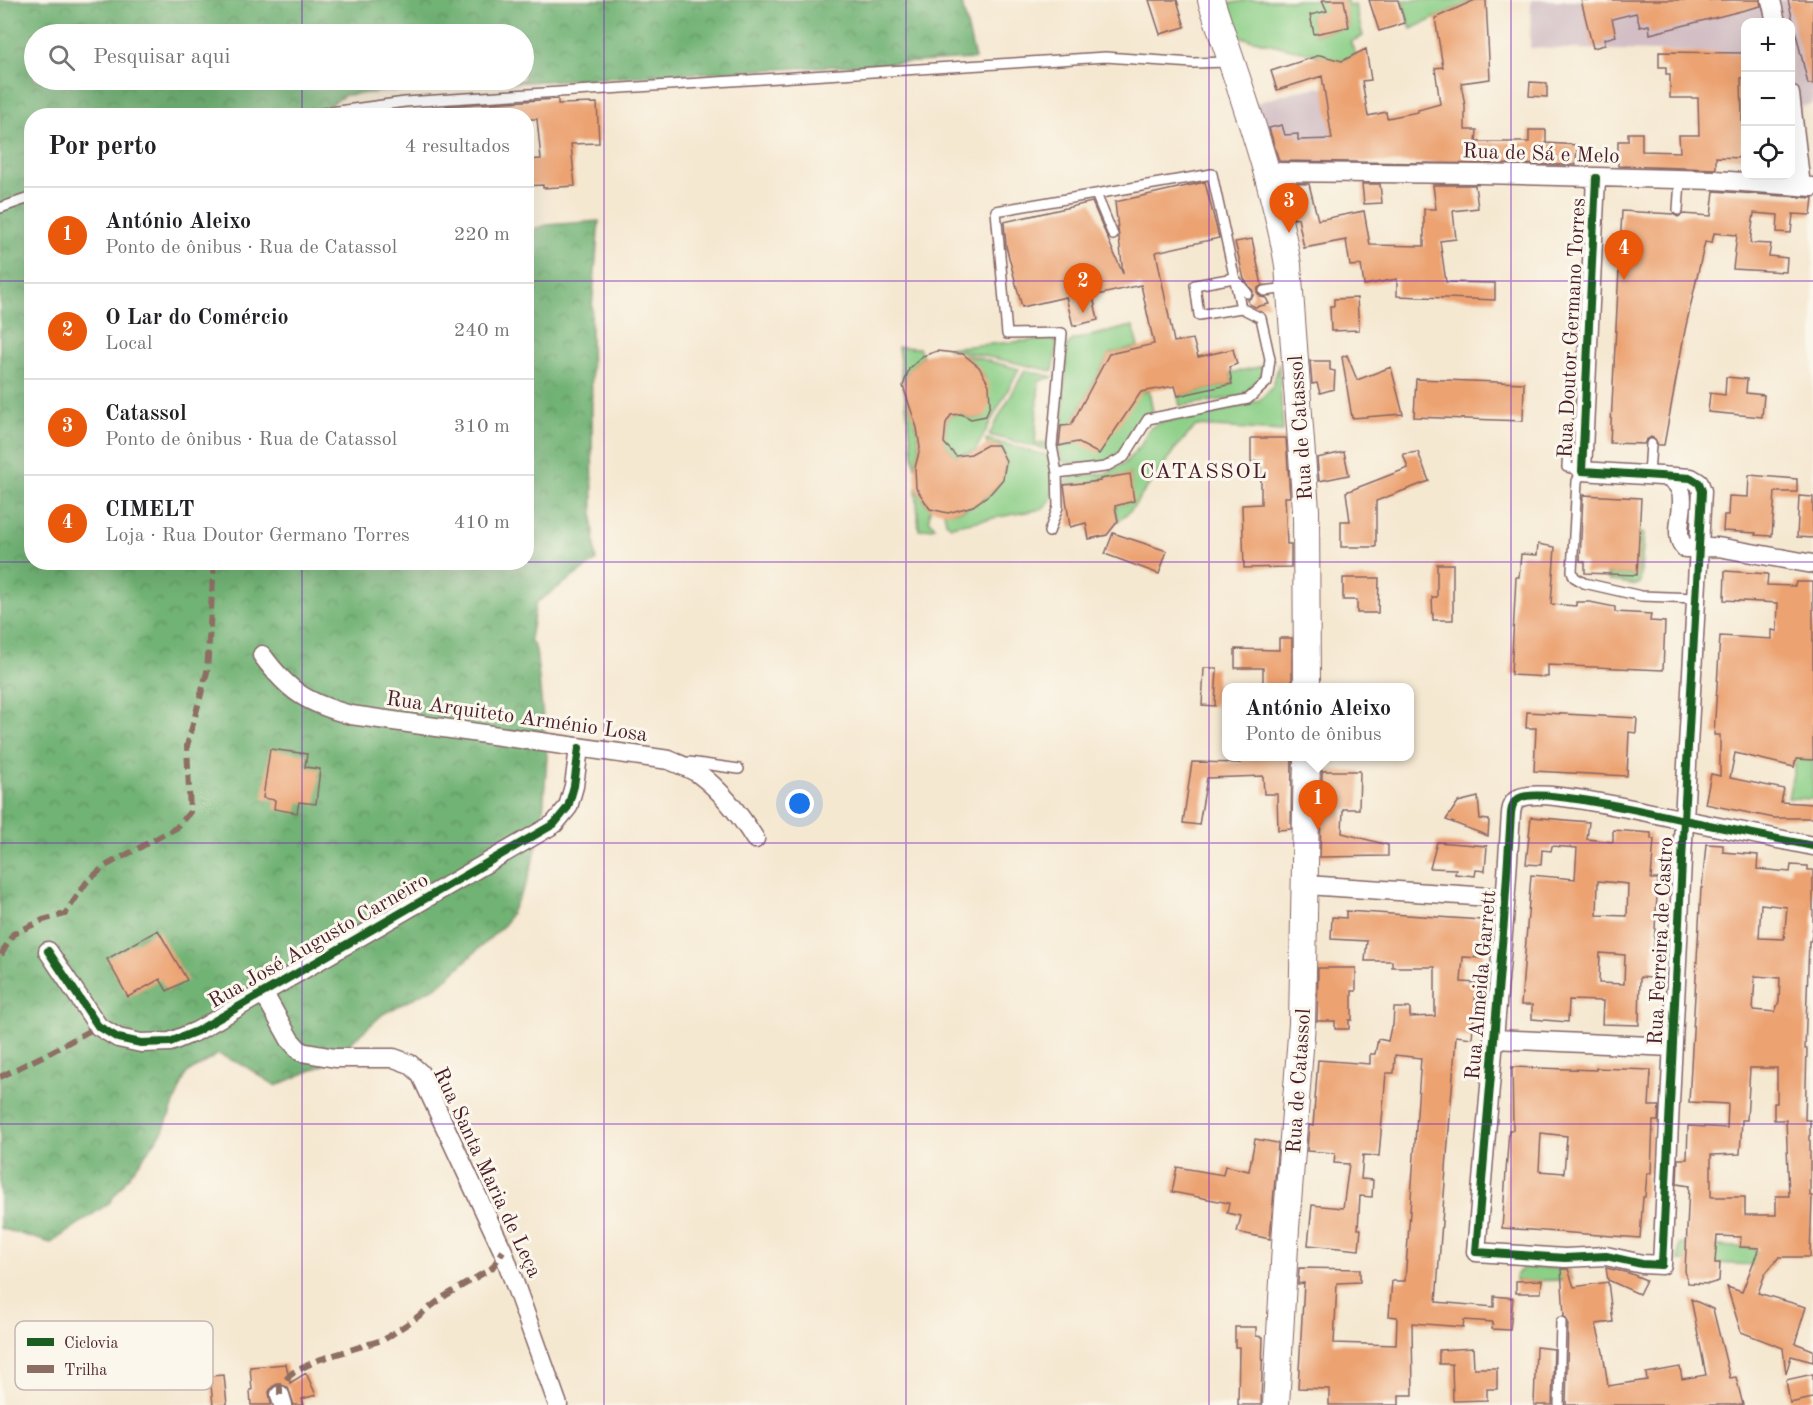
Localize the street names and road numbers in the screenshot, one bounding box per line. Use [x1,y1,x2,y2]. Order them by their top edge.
street label: Rua de Sá e Melo [1462,141,1620,168]
street label: Rua Doutor Germano Torres [1555,197,1590,459]
street label: Rua de Catassol [1286,354,1317,501]
street label: Rua Arquiteto Arménio Losa [385,689,649,746]
street label: Rua Ferreira de Castro [1646,836,1677,1046]
street label: Rua José Augusto Carneiro [205,870,432,1013]
street label: Rua Almeida Garrett [1463,889,1500,1081]
street label: Rua de Catassol [1284,1007,1315,1154]
street label: Rua Santa Maria de Leça [429,1064,545,1281]

